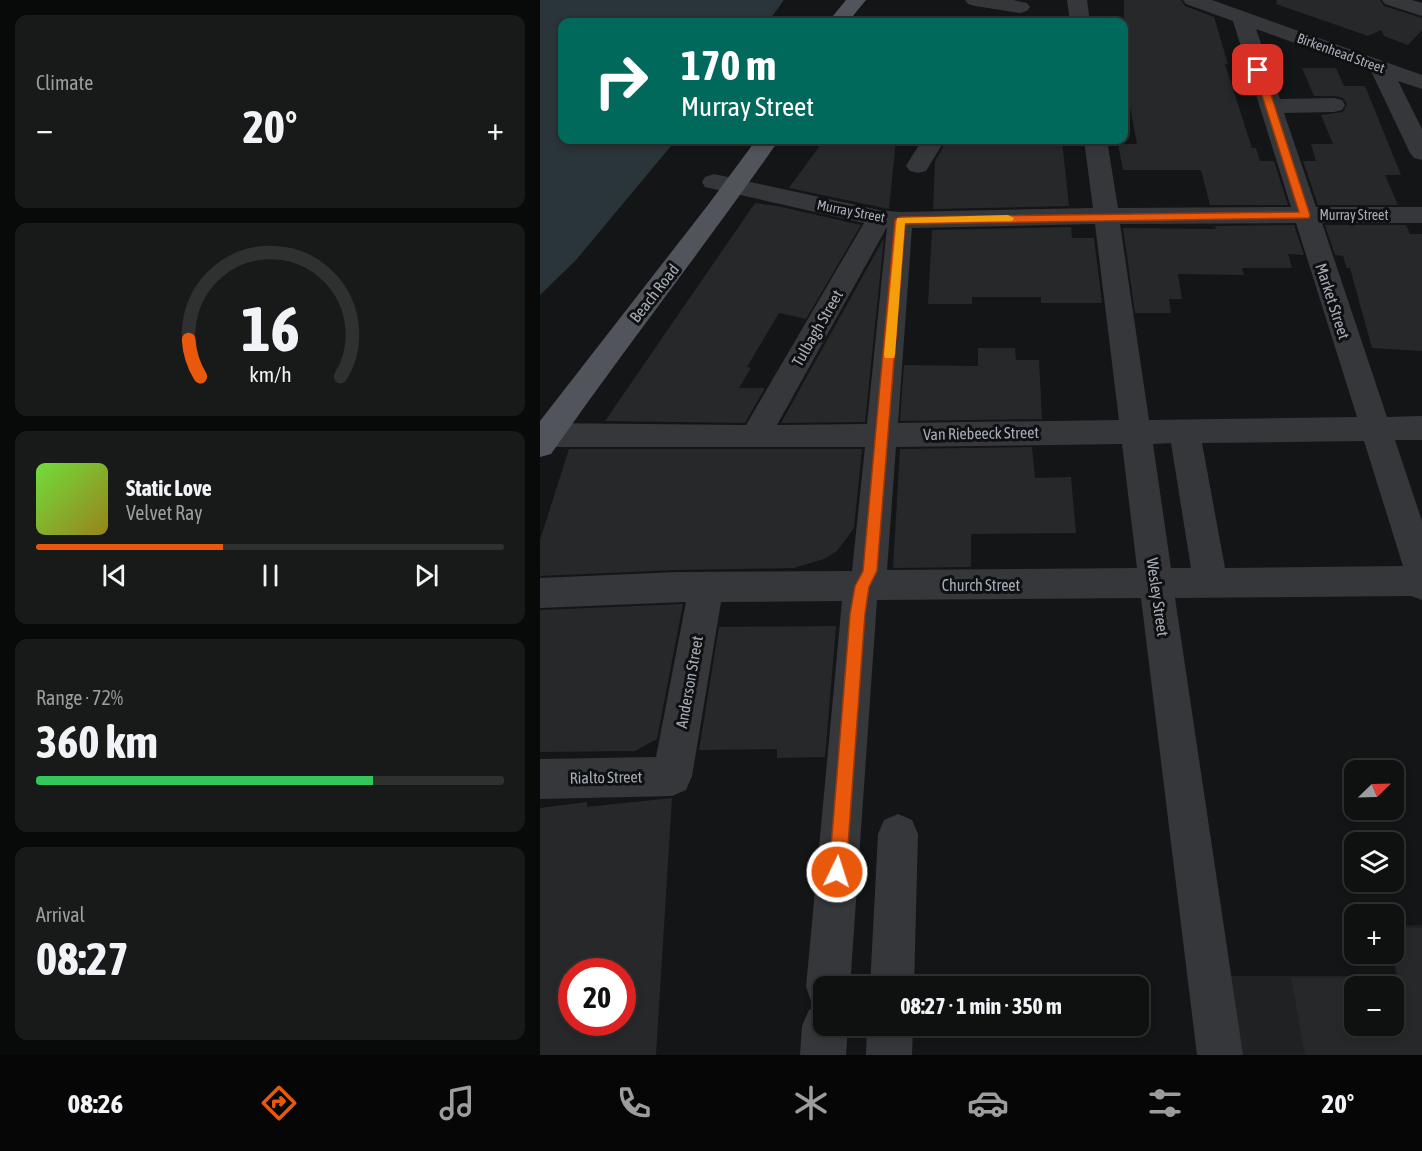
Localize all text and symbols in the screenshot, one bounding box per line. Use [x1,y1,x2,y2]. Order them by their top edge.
street label: Birkenhead Street [1295,30,1387,76]
text: 170 m [681,41,776,89]
icon: right [582,42,660,120]
pin [1232,44,1283,95]
icon: arrive [1241,53,1274,86]
text: Climate [36,71,93,94]
text: Murray Street [681,91,814,122]
text: 20° [243,101,297,153]
text: − [36,109,53,147]
text: + [487,109,504,147]
street label: Murray Street [816,197,886,225]
street label: Murray Street [1319,207,1389,223]
street label: Beach Road [626,260,682,326]
street label: Market Street [1312,261,1354,342]
street label: Tulbagh Street [788,286,847,370]
text: 16 [241,293,299,364]
text: km/h [249,362,291,387]
street label: Van Riebeeck Street [923,423,1039,443]
text: Static Love [126,475,212,501]
text: Velvet Ray [126,501,203,524]
street label: Wesley Street [1143,557,1172,638]
icon: previous [98,559,131,592]
icon: pause [254,559,287,592]
icon: next [410,559,443,592]
street label: Church Street [942,576,1021,594]
street label: Anderson Street [672,634,706,730]
text: Range · 72% [36,686,123,709]
text: 360 km [36,716,158,768]
north arrow [1344,760,1404,820]
map controls [1344,760,1404,1036]
street label: Rialto Street [570,767,643,787]
button: layers [1344,832,1404,892]
position arrow [805,840,869,904]
text: Arrival [36,903,85,926]
button: + [1344,904,1404,964]
text: 08:27 [36,933,129,985]
speed limit sign: 20 [558,958,636,1036]
button: − [1344,976,1404,1036]
text: 08:27 · 1 min · 350 m [900,993,1062,1019]
icon: directions [258,1082,300,1124]
icon: music [436,1082,478,1124]
icon: phone [613,1082,655,1124]
icon: climate [790,1082,832,1124]
icon: car [967,1082,1009,1124]
icon: filters [1144,1082,1186,1124]
text: 08:26 [68,1088,123,1119]
text: 20° [1321,1088,1354,1119]

